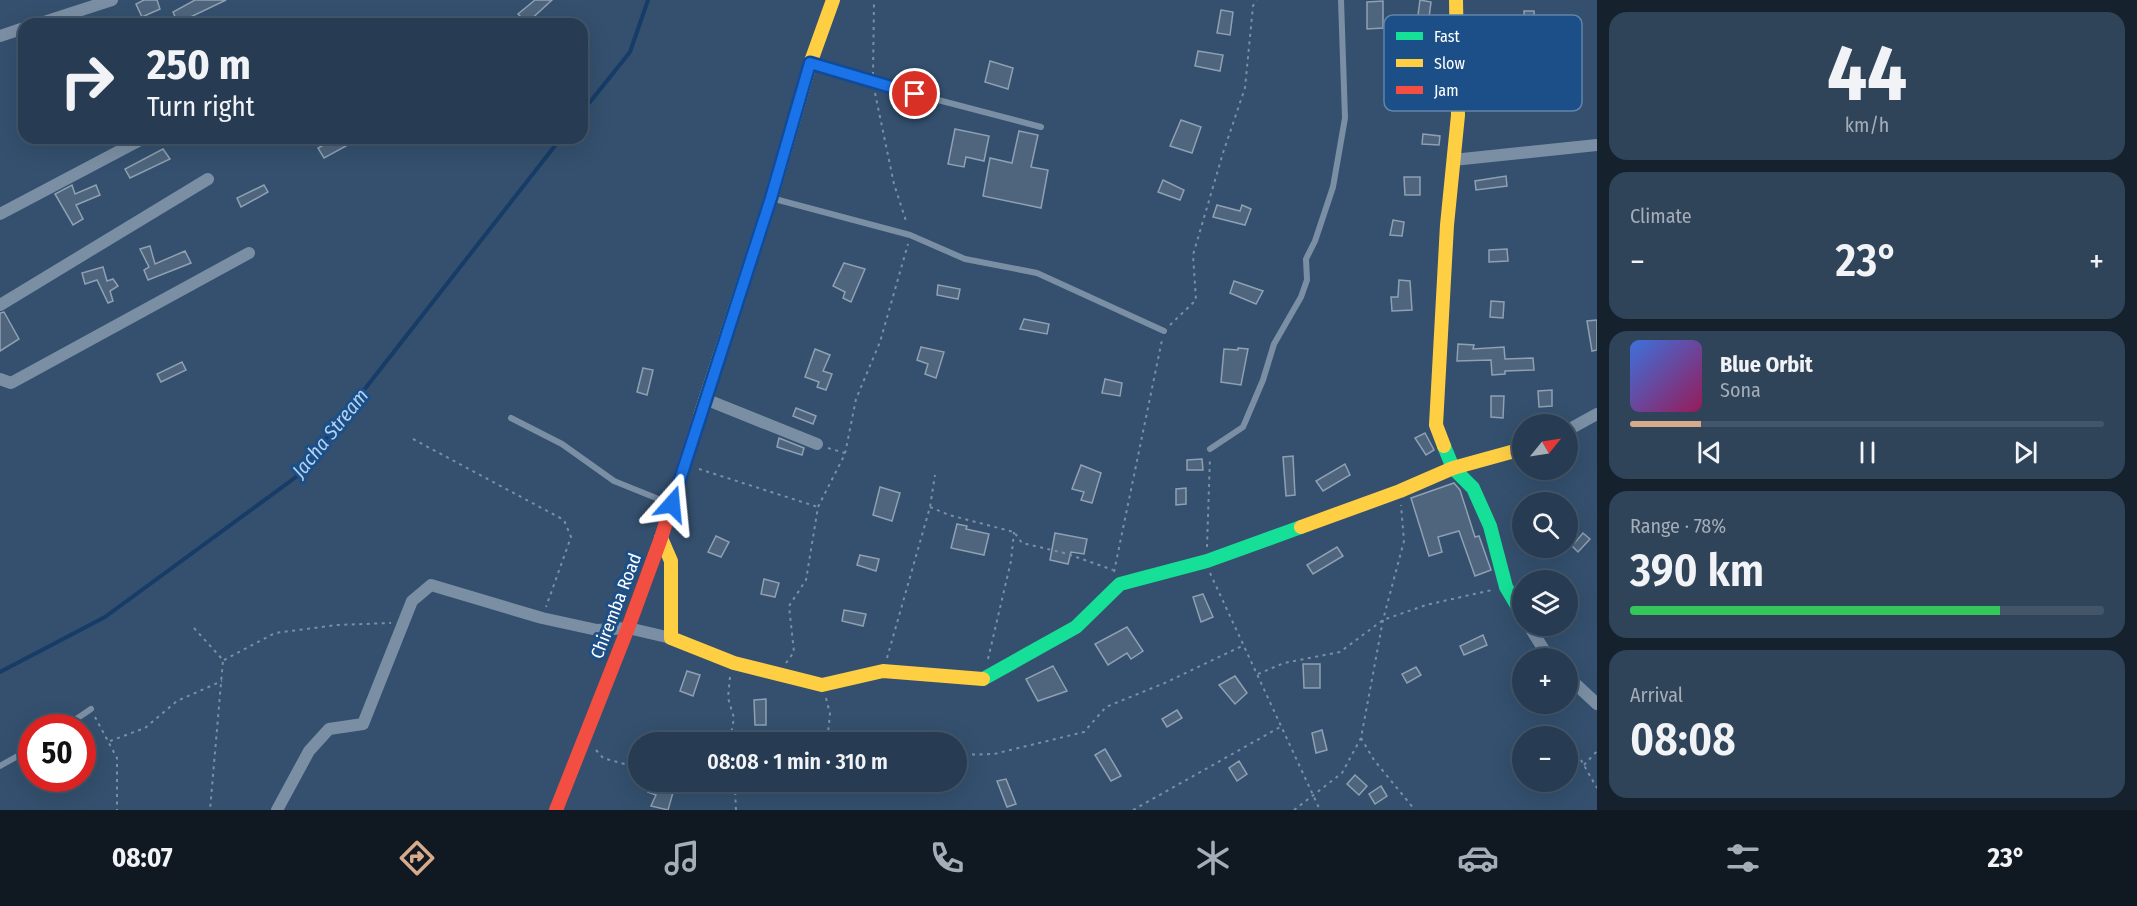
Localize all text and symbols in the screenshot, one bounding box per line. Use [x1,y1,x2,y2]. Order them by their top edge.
legend [1384,15,1582,111]
text: Fast [1434,27,1461,46]
text: 44 [1827,27,1907,121]
text: 250 m [147,40,251,90]
icon: right [48,42,126,120]
text: Slow [1434,54,1465,73]
pin [889,68,940,119]
icon: arrive [898,77,931,110]
text: Jam [1434,81,1459,100]
text: Turn right [147,91,255,123]
text: km/h [1845,113,1889,137]
text: Climate [1630,204,1692,228]
text: 23° [1836,234,1898,288]
text: − [1630,242,1645,282]
text: + [2089,242,2104,282]
text: Blue Orbit [1720,351,1813,378]
text: Sona [1720,378,1761,402]
water label: Jacha Stream [286,384,373,483]
north arrow [1512,414,1578,480]
map controls [1512,414,1578,792]
icon: previous [1693,436,1726,469]
icon: pause [1851,436,1884,469]
icon: next [2009,436,2042,469]
position arrow [640,472,704,536]
button: search [1512,492,1578,558]
text: Range · 78% [1630,514,1726,538]
text: 390 km [1630,544,1764,598]
street label: Chiremba Road [586,550,646,662]
button: layers [1512,570,1578,636]
button: + [1512,648,1578,714]
text: Arrival [1630,683,1683,707]
text: 08:08 [1630,713,1736,767]
speed limit sign: 50 [18,714,96,792]
button: − [1512,726,1578,792]
text: 08:08 · 1 min · 310 m [707,748,888,775]
icon: directions [396,837,438,879]
icon: music [661,837,703,879]
icon: phone [926,837,968,879]
icon: climate [1192,837,1234,879]
icon: car [1457,837,1499,879]
icon: filters [1722,837,1764,879]
text: 08:07 [112,842,173,874]
text: 23° [1987,842,2025,874]

